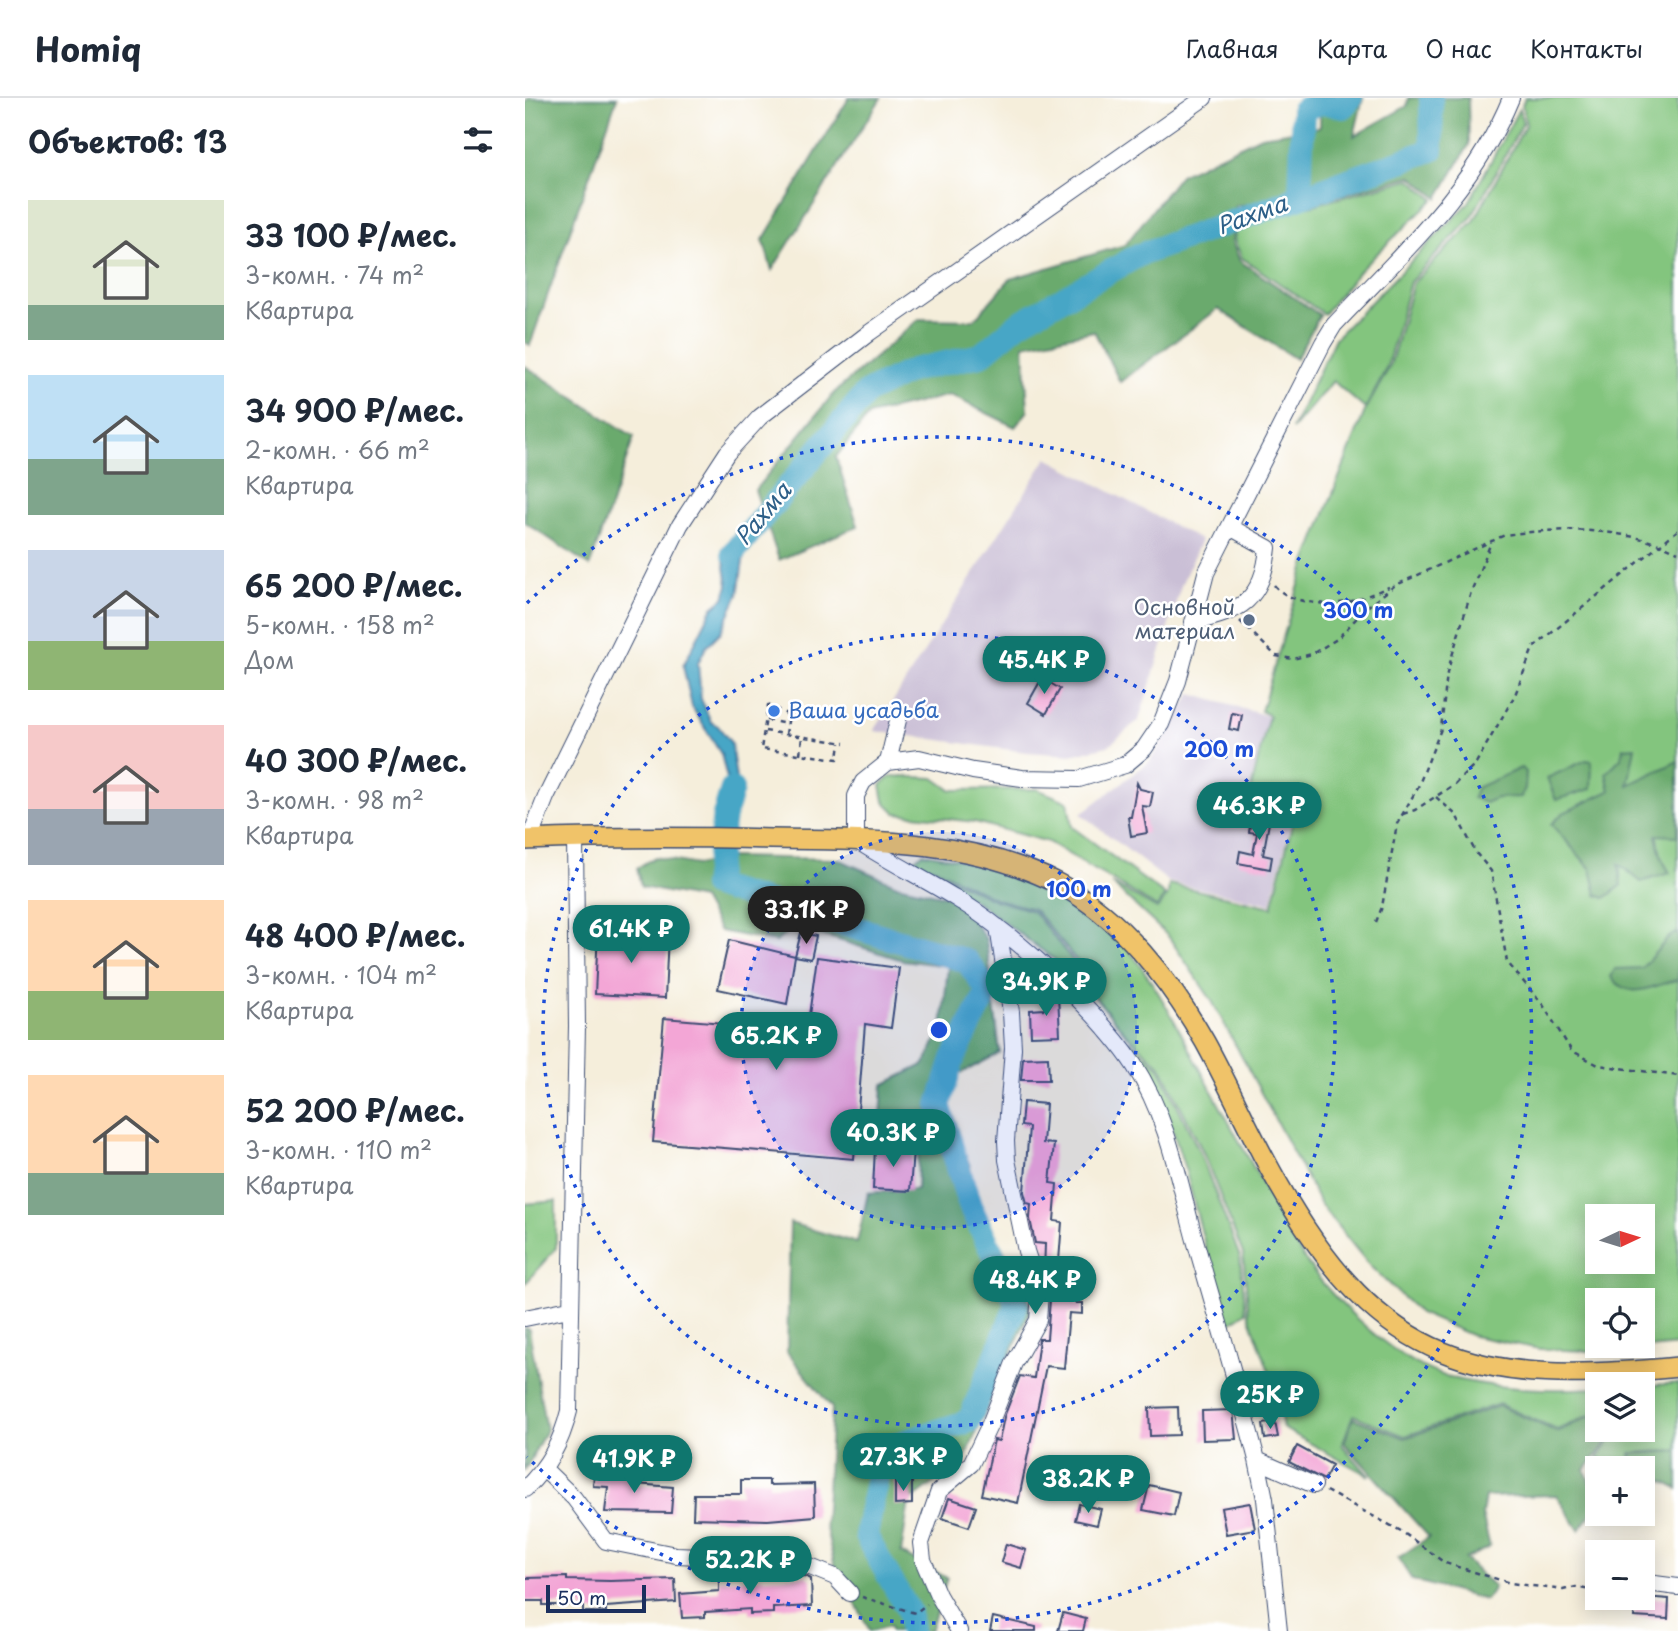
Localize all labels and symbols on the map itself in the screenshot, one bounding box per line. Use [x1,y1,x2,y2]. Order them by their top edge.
water label: Рахма [1211,185,1292,242]
water label: Рахма [725,474,799,552]
place label: Основной материал [1134,590,1235,646]
text: 300 m [1323,593,1393,625]
marker: Основной материал [1241,612,1257,628]
pin: 45.4K ₽ [979,636,1109,696]
place label: Ваша усадьба [788,693,939,725]
marker: Ваша усадьба [766,703,782,719]
text: 200 m [1184,732,1254,764]
pin: 46.3K ₽ [1194,782,1324,842]
text: 100 m [1046,872,1112,904]
pin: 33.1K ₽ [741,886,871,946]
pin: 61.4K ₽ [566,906,696,965]
pin: 34.9K ₽ [981,958,1111,1018]
pin: 65.2K ₽ [711,1012,841,1072]
centre of rings [927,1018,951,1042]
pin: 40.3K ₽ [828,1110,958,1169]
north arrow [1585,1204,1655,1274]
pin: 48.4K ₽ [970,1256,1100,1316]
pin: 25K ₽ [1221,1372,1319,1431]
pin: 27.3K ₽ [838,1434,968,1493]
pin: 41.9K ₽ [569,1436,699,1495]
pin: 38.2K ₽ [1023,1456,1153,1515]
pin: 52.2K ₽ [685,1536,815,1596]
scale bar [546,1582,646,1614]

